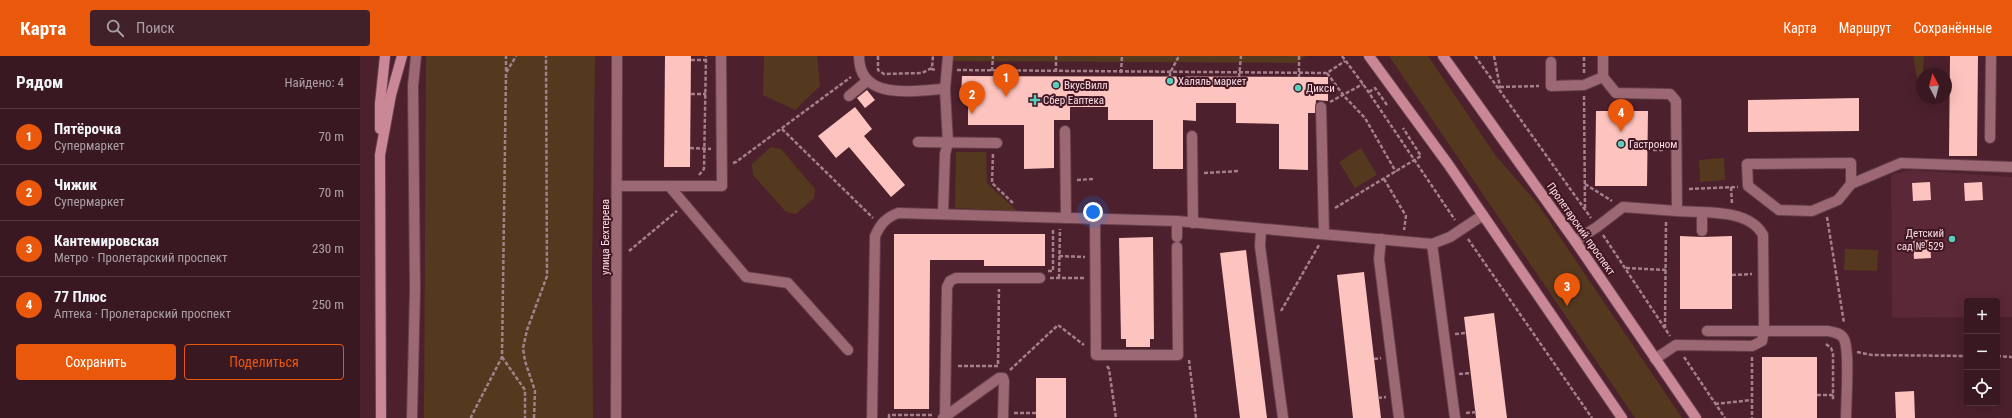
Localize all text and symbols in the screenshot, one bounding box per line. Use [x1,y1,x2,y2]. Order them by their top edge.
search box [90,10,370,46]
text: Карта [20,17,66,40]
icon: search [104,17,126,39]
text: Поиск [136,19,175,37]
text: Карта [1783,20,1817,36]
text: Маршрут [1839,20,1891,36]
text: Сохранённые [1913,20,1992,36]
pin: 1 [993,64,1019,97]
north arrow [1916,68,1952,104]
text: Рядом [16,72,63,92]
text: Найдено: 4 [284,75,344,90]
place label: Халяль маркет [1178,75,1247,88]
marker: Халяль маркет [1165,76,1175,86]
place label: ВкусВилл [1064,79,1108,92]
marker: ВкусВилл [1051,80,1061,90]
pin: 2 [959,81,985,114]
place label: Дикси [1306,82,1335,95]
marker: Дикси [1293,83,1303,93]
place label: Сбер Еаптека [1043,94,1104,107]
marker: Сбер Еаптека [1030,95,1040,105]
pin: 4 [1608,99,1634,132]
text: Пятёрочка [54,120,121,138]
text: 1 [26,129,32,144]
text: 70 m [318,129,344,144]
text: Супермаркет [54,138,125,153]
place label: Гастроном [1629,138,1677,151]
marker: Гастроном [1616,139,1626,149]
text: Чижик [54,176,97,194]
street label: Пролетарский проспект [1544,180,1618,278]
text: 2 [26,185,32,200]
text: 70 m [318,185,344,200]
text: Супермаркет [54,194,125,209]
street label: улица Бехтерева [599,199,612,275]
your location [1083,202,1103,222]
place label: Детский сад № 529 [1897,227,1944,253]
text: Кантемировская [54,232,159,250]
marker: Детский сад № 529 [1947,234,1957,244]
text: 3 [26,241,32,256]
text: 230 m [312,241,344,256]
text: Метро · Пролетарский проспект [54,250,228,265]
pin: 3 [1554,273,1580,306]
text: 77 Плюс [54,288,107,306]
text: 4 [26,297,32,312]
text: 250 m [312,297,344,312]
map controls [1964,298,2000,406]
button: + [1964,298,2000,334]
text: Аптека · Пролетарский проспект [54,306,231,321]
button: − [1964,334,2000,370]
button: Сохранить [16,344,176,380]
button: Поделиться [184,344,344,380]
button: locate [1964,370,2000,406]

